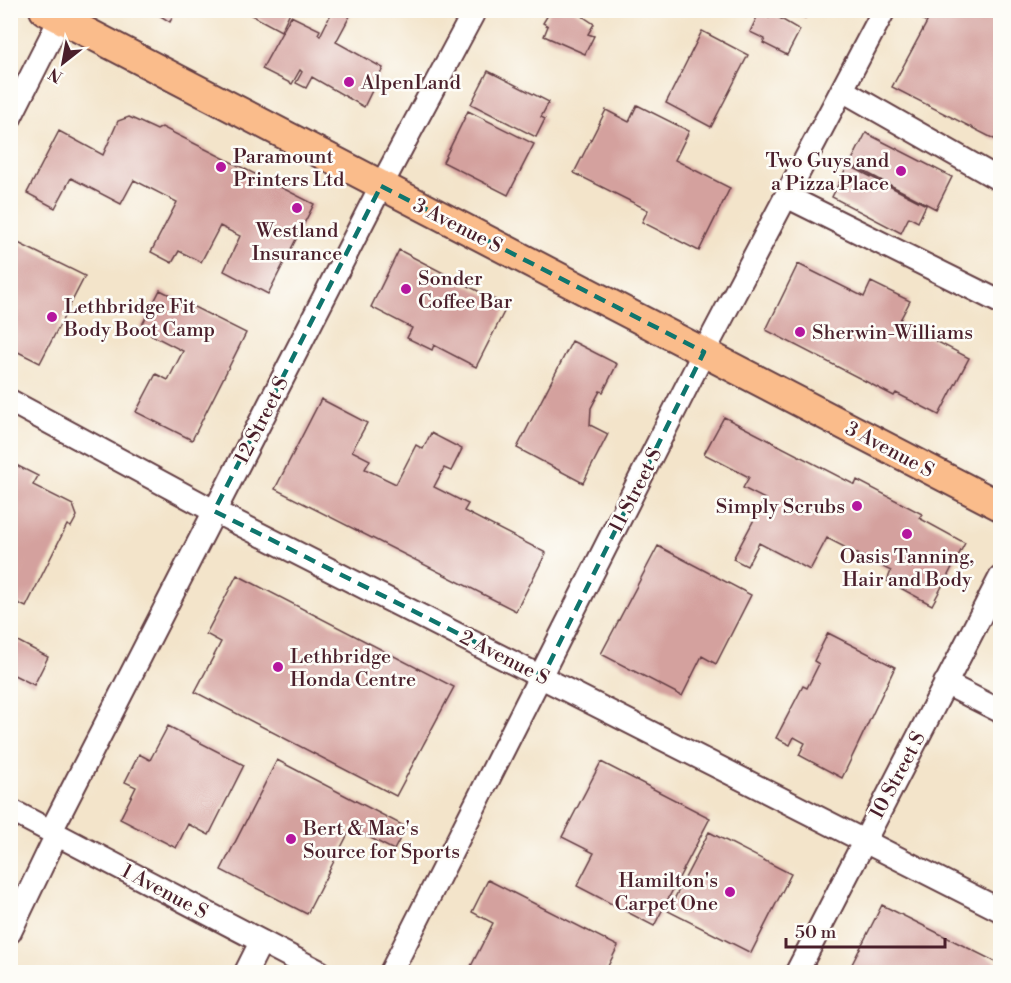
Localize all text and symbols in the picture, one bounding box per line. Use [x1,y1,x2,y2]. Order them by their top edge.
north arrow [33,33,93,93]
text: N [45,63,66,87]
place label: AlpenLand [360,71,461,96]
marker: AlpenLand [342,75,356,89]
place label: Paramount Printers Ltd [233,145,345,193]
place label: Two Guys and a Pizza Place [766,149,890,197]
marker: Paramount Printers Ltd [214,160,228,174]
marker: Two Guys and a Pizza Place [894,164,908,178]
street label: 3 Avenue S [409,193,506,259]
marker: Westland Insurance [290,201,304,215]
place label: Westland Insurance [252,219,342,267]
place label: Sonder Coffee Bar [418,267,513,315]
marker: Sonder Coffee Bar [399,282,413,296]
place label: Lethbridge Fit Body Boot Camp [63,295,215,343]
marker: Lethbridge Fit Body Boot Camp [45,310,59,324]
place label: Sherwin-Williams [812,321,973,346]
marker: Sherwin-Williams [793,325,807,339]
street label: 12 Street S [230,373,295,468]
street label: 3 Avenue S [841,417,938,484]
street label: 11 Street S [604,444,668,537]
place label: Simply Scrubs [716,495,845,520]
marker: Simply Scrubs [850,499,864,513]
marker: Oasis Tanning, Hair and Body [900,527,914,541]
place label: Oasis Tanning, Hair and Body [840,545,974,593]
street label: 2 Avenue S [455,625,553,692]
place label: Lethbridge Honda Centre [290,645,416,693]
marker: Lethbridge Honda Centre [271,660,285,674]
street label: 10 Street S [865,728,932,824]
place label: Bert & Mac's Source for Sports [302,817,460,865]
marker: Bert & Mac's Source for Sports [284,832,298,846]
street label: 1 Avenue S [117,859,212,925]
place label: Hamilton's Carpet One [614,869,718,917]
marker: Hamilton's Carpet One [723,885,737,899]
scale bar [786,911,945,949]
text: 50 m [795,921,837,944]

